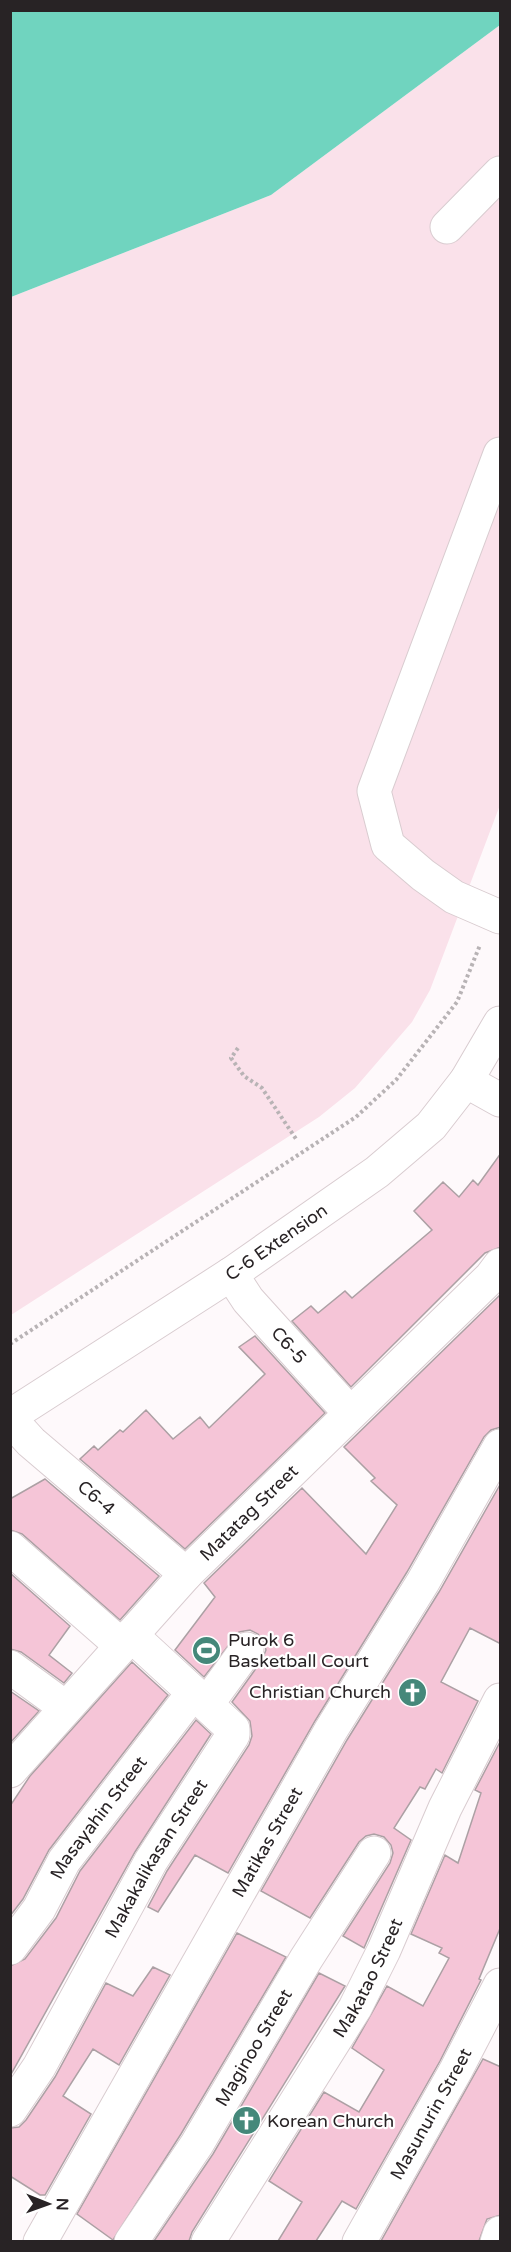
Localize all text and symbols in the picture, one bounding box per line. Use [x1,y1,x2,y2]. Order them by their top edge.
street label: C-6 Extension [221,1199,332,1286]
street label: C6-5 [266,1322,311,1368]
street label: Matatag Street [195,1460,303,1565]
street label: C6-4 [73,1475,120,1520]
place label: Purok 6 Basketball Court [228,1629,369,1672]
sports icon: Purok 6 Basketball Court [191,1634,223,1666]
church icon: Christian Church [396,1676,428,1708]
place label: Christian Church [249,1681,391,1703]
street label: Masayahin Street [45,1752,152,1883]
street label: Makakalikasan Street [100,1775,212,1942]
street label: Matikas Street [227,1783,307,1901]
street label: Makatao Street [328,1915,407,2042]
street label: Maginoo Street [211,1985,297,2110]
street label: Masunurin Street [385,2044,477,2184]
church icon: Korean Church [230,2105,262,2137]
place label: Korean Church [267,2110,394,2132]
north arrow [18,2174,78,2234]
text: N [52,2198,72,2211]

